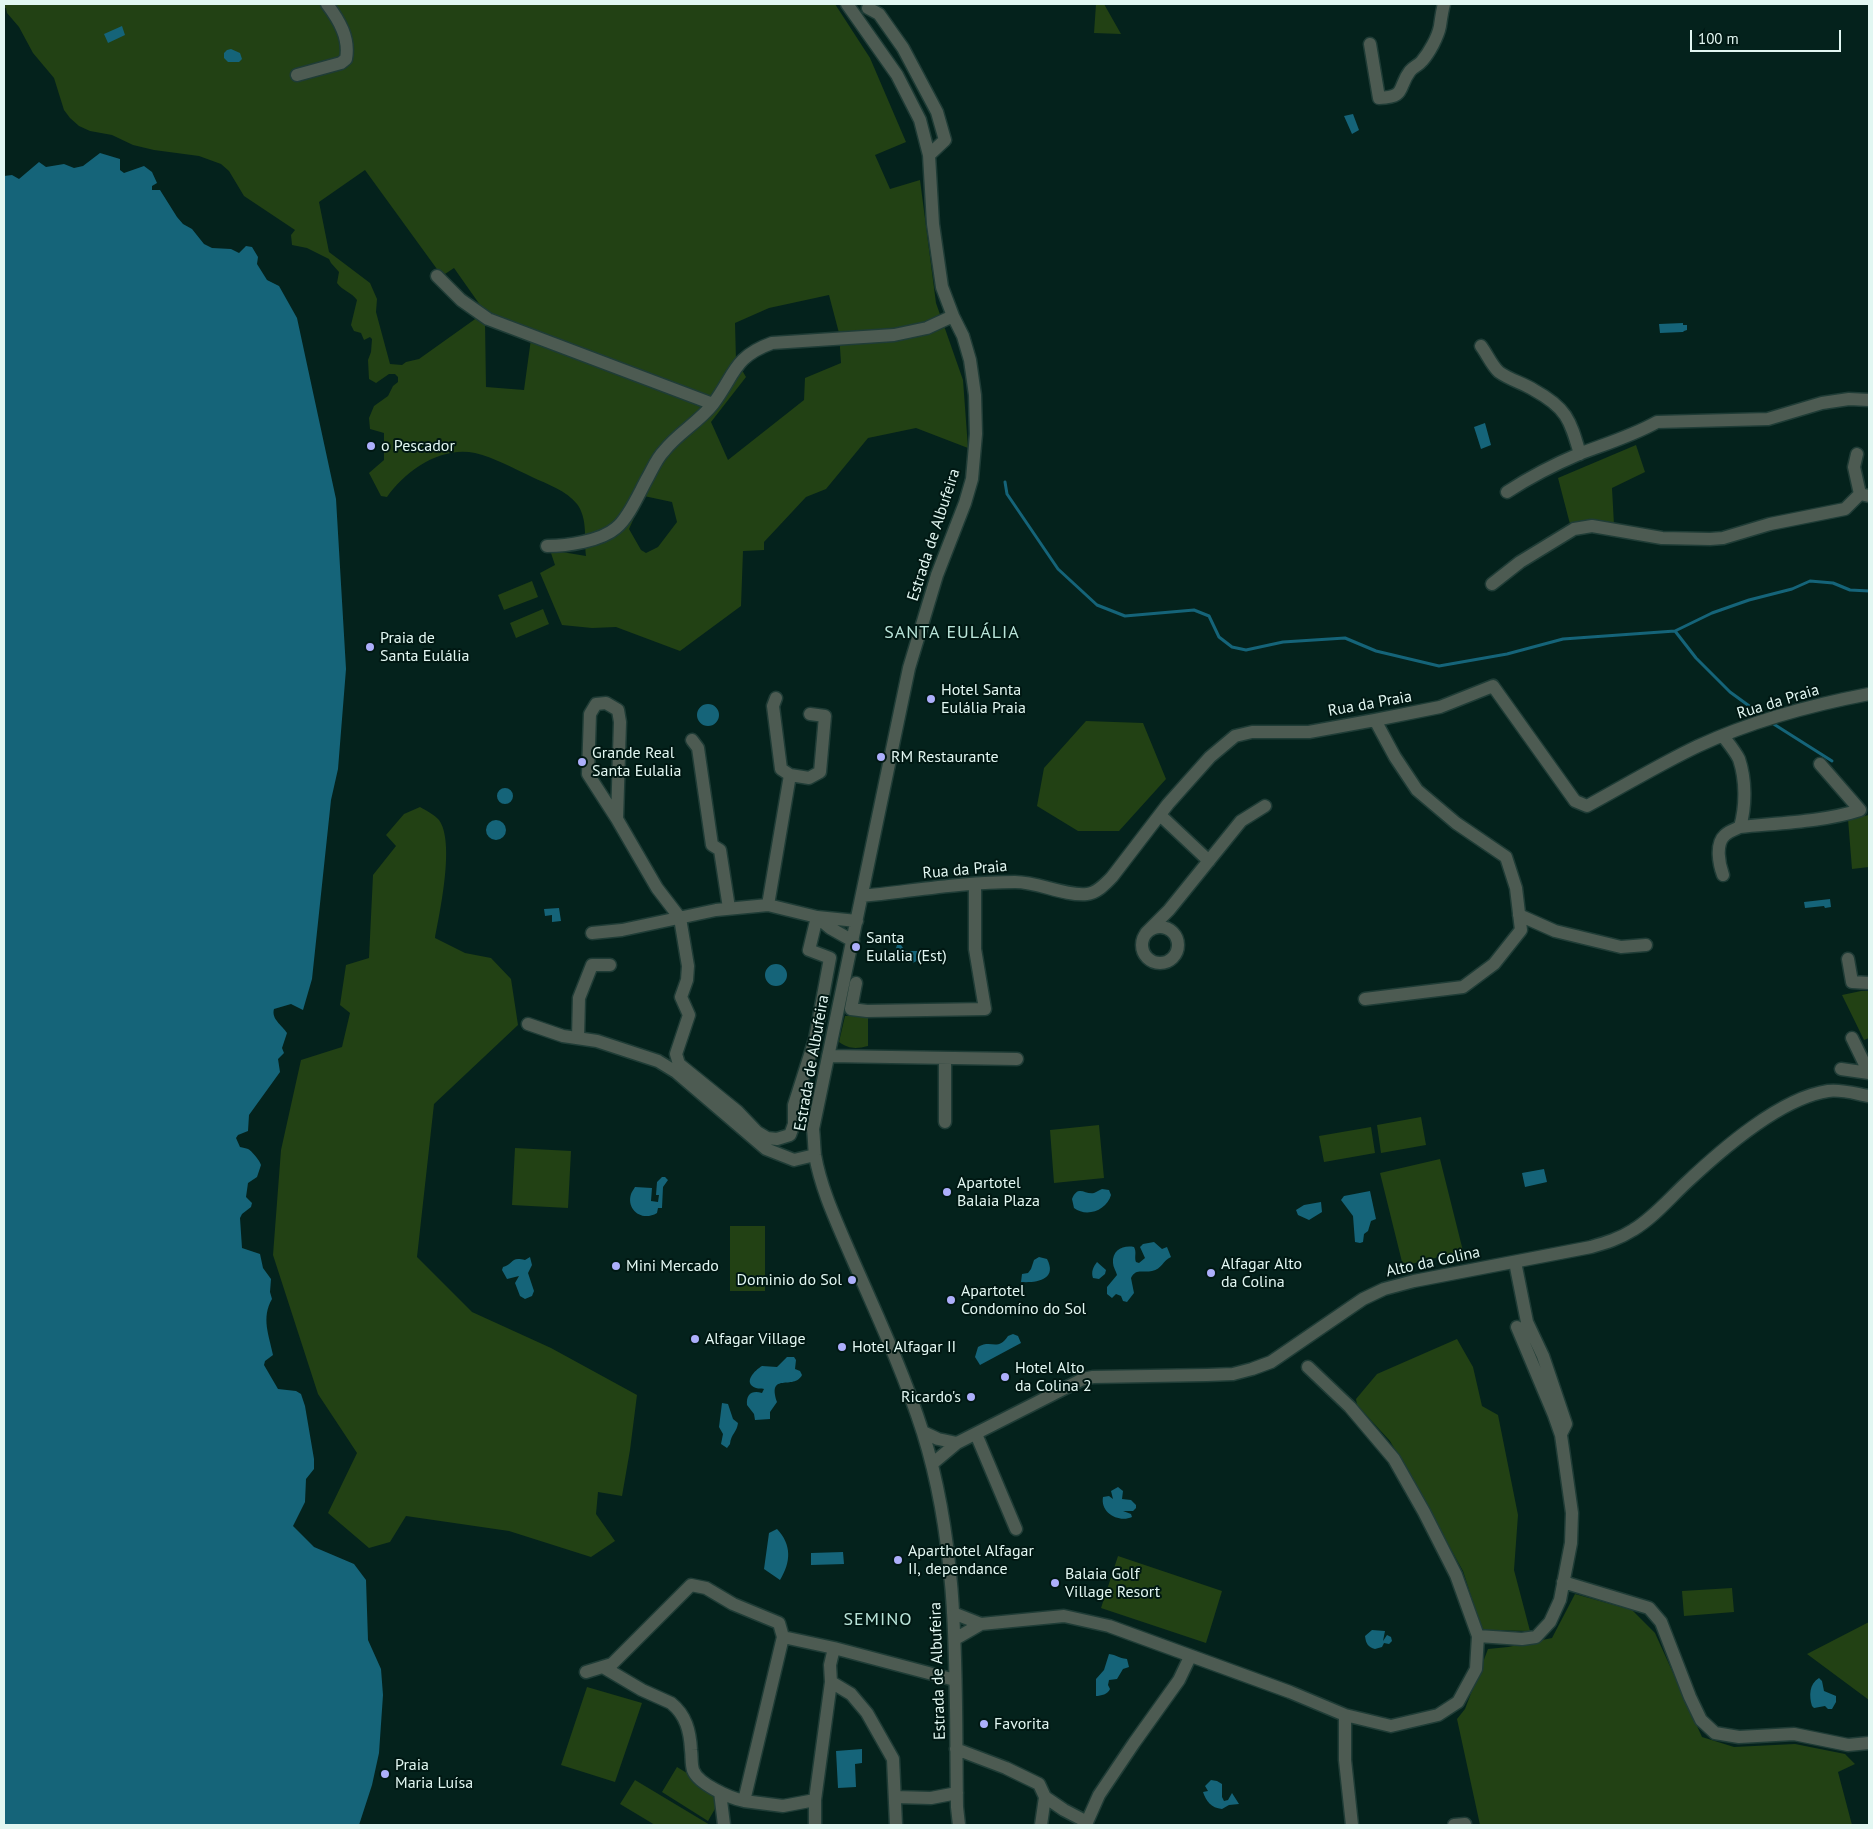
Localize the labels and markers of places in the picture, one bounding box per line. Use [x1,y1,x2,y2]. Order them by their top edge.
place label: o Pescador [381,436,455,456]
marker: o Pescador [365,440,377,452]
place label: Praia de Santa Eulália [380,628,470,666]
marker: Praia de Santa Eulália [364,641,376,653]
place label: Hotel Santa Eulália Praia [941,680,1026,718]
marker: Hotel Santa Eulália Praia [925,693,937,705]
place label: Grande Real Santa Eulalia [592,743,682,781]
place label: RM Restaurante [891,747,999,767]
marker: RM Restaurante [875,751,887,763]
marker: Grande Real Santa Eulalia [576,756,588,768]
place label: Santa Eulalia (Est) [866,928,947,966]
marker: Santa Eulalia (Est) [850,941,862,953]
place label: Apartotel Balaia Plaza [957,1173,1040,1211]
marker: Apartotel Balaia Plaza [941,1186,953,1198]
place label: Alfagar Alto da Colina [1221,1254,1302,1292]
place label: Mini Mercado [626,1256,719,1276]
marker: Mini Mercado [610,1260,622,1272]
marker: Alfagar Alto da Colina [1205,1267,1217,1279]
place label: Dominio do Sol [737,1270,842,1290]
marker: Dominio do Sol [846,1274,858,1286]
place label: Apartotel Condomíno do Sol [961,1281,1086,1319]
marker: Apartotel Condomíno do Sol [945,1294,957,1306]
place label: Alfagar Village [705,1329,806,1349]
marker: Alfagar Village [689,1333,701,1345]
place label: Hotel Alfagar II [852,1337,956,1357]
marker: Hotel Alfagar II [836,1341,848,1353]
place label: Hotel Alto da Colina 2 [1015,1358,1092,1396]
marker: Hotel Alto da Colina 2 [999,1371,1011,1383]
place label: Ricardo's [901,1387,961,1407]
marker: Ricardo's [965,1391,977,1403]
place label: Aparthotel Alfagar II, dependance [908,1541,1034,1579]
marker: Aparthotel Alfagar II, dependance [892,1554,904,1566]
place label: Balaia Golf Village Resort [1065,1564,1160,1602]
marker: Balaia Golf Village Resort [1049,1577,1061,1589]
place label: Favorita [994,1714,1049,1734]
marker: Favorita [978,1718,990,1730]
place label: Praia Maria Luísa [395,1755,473,1793]
marker: Praia Maria Luísa [379,1768,391,1780]

